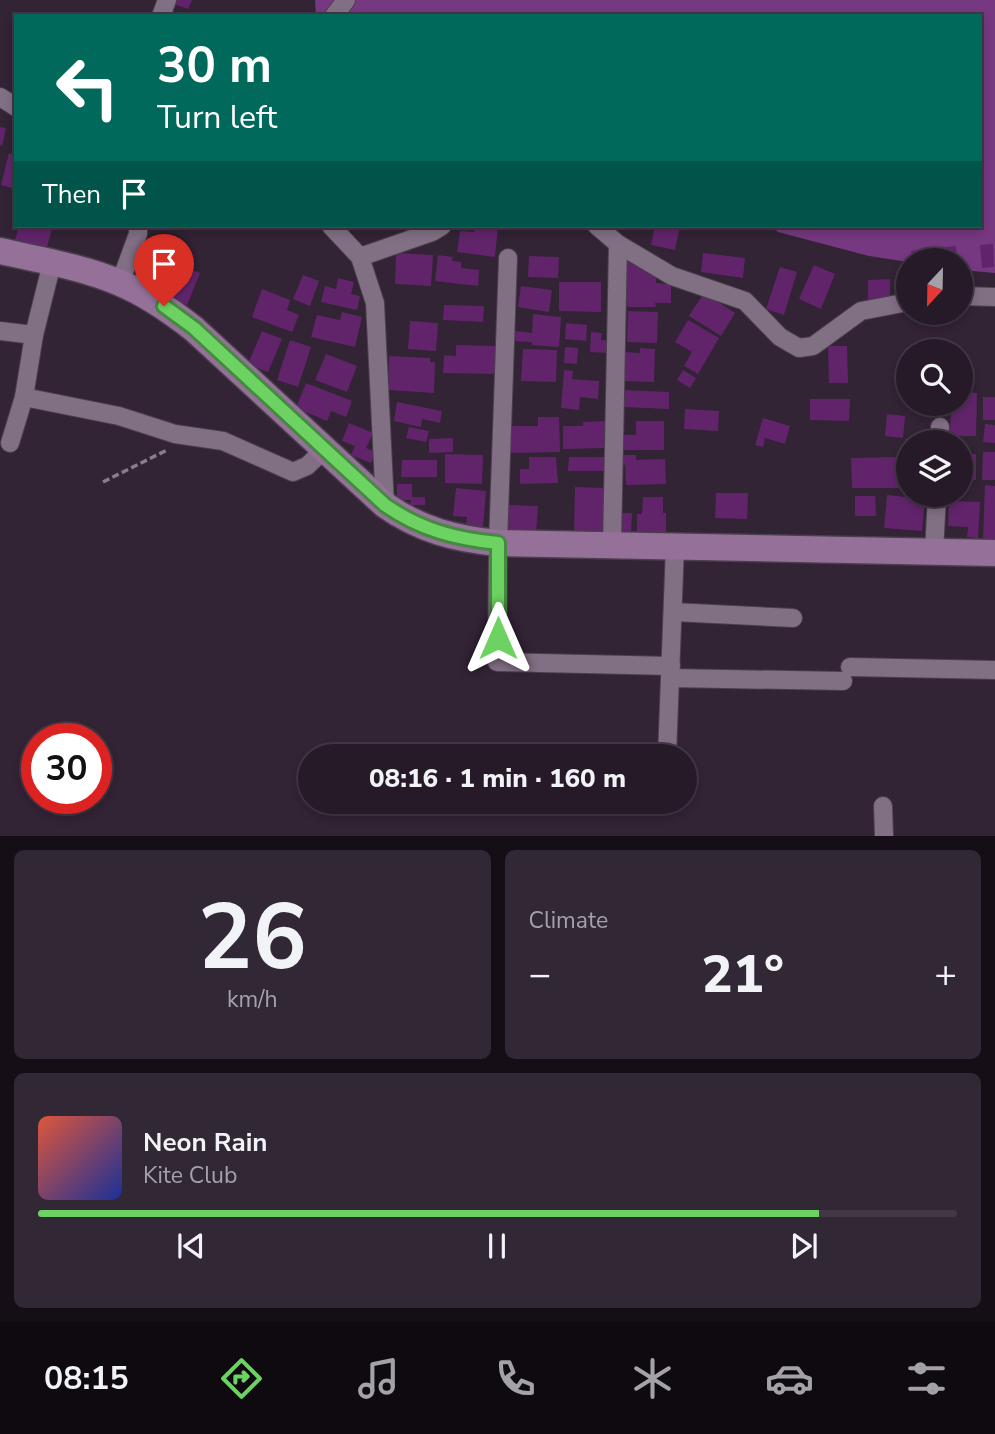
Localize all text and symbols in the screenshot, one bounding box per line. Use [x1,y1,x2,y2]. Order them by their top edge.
text: 30 m [157,32,272,99]
icon: left [42,42,133,133]
text: Turn left [157,96,277,139]
icon: arrive [115,175,153,213]
text: Then [42,177,101,212]
pin [134,234,194,306]
icon: arrive [145,245,183,283]
north arrow [896,248,973,326]
map controls [896,248,973,507]
button: search [896,339,973,416]
button: layers [896,430,973,507]
position arrow [461,601,535,675]
speed limit sign: 30 [21,723,112,814]
text: 08:16 · 1 min · 160 m [369,761,626,796]
text: 26 [198,876,307,1000]
text: Climate [529,905,608,936]
text: 21° [702,939,784,1010]
text: − [529,949,551,1000]
text: + [934,949,957,1000]
text: km/h [227,984,278,1015]
text: Neon Rain [143,1125,268,1160]
text: Kite Club [143,1160,237,1191]
icon: previous [172,1227,210,1265]
icon: pause [478,1227,516,1265]
icon: next [785,1227,823,1265]
icon: directions [217,1354,266,1403]
icon: music [354,1354,403,1403]
icon: phone [491,1354,540,1403]
icon: climate [628,1354,677,1403]
icon: car [765,1354,814,1403]
icon: filters [902,1354,951,1403]
text: 08:15 [44,1357,129,1400]

